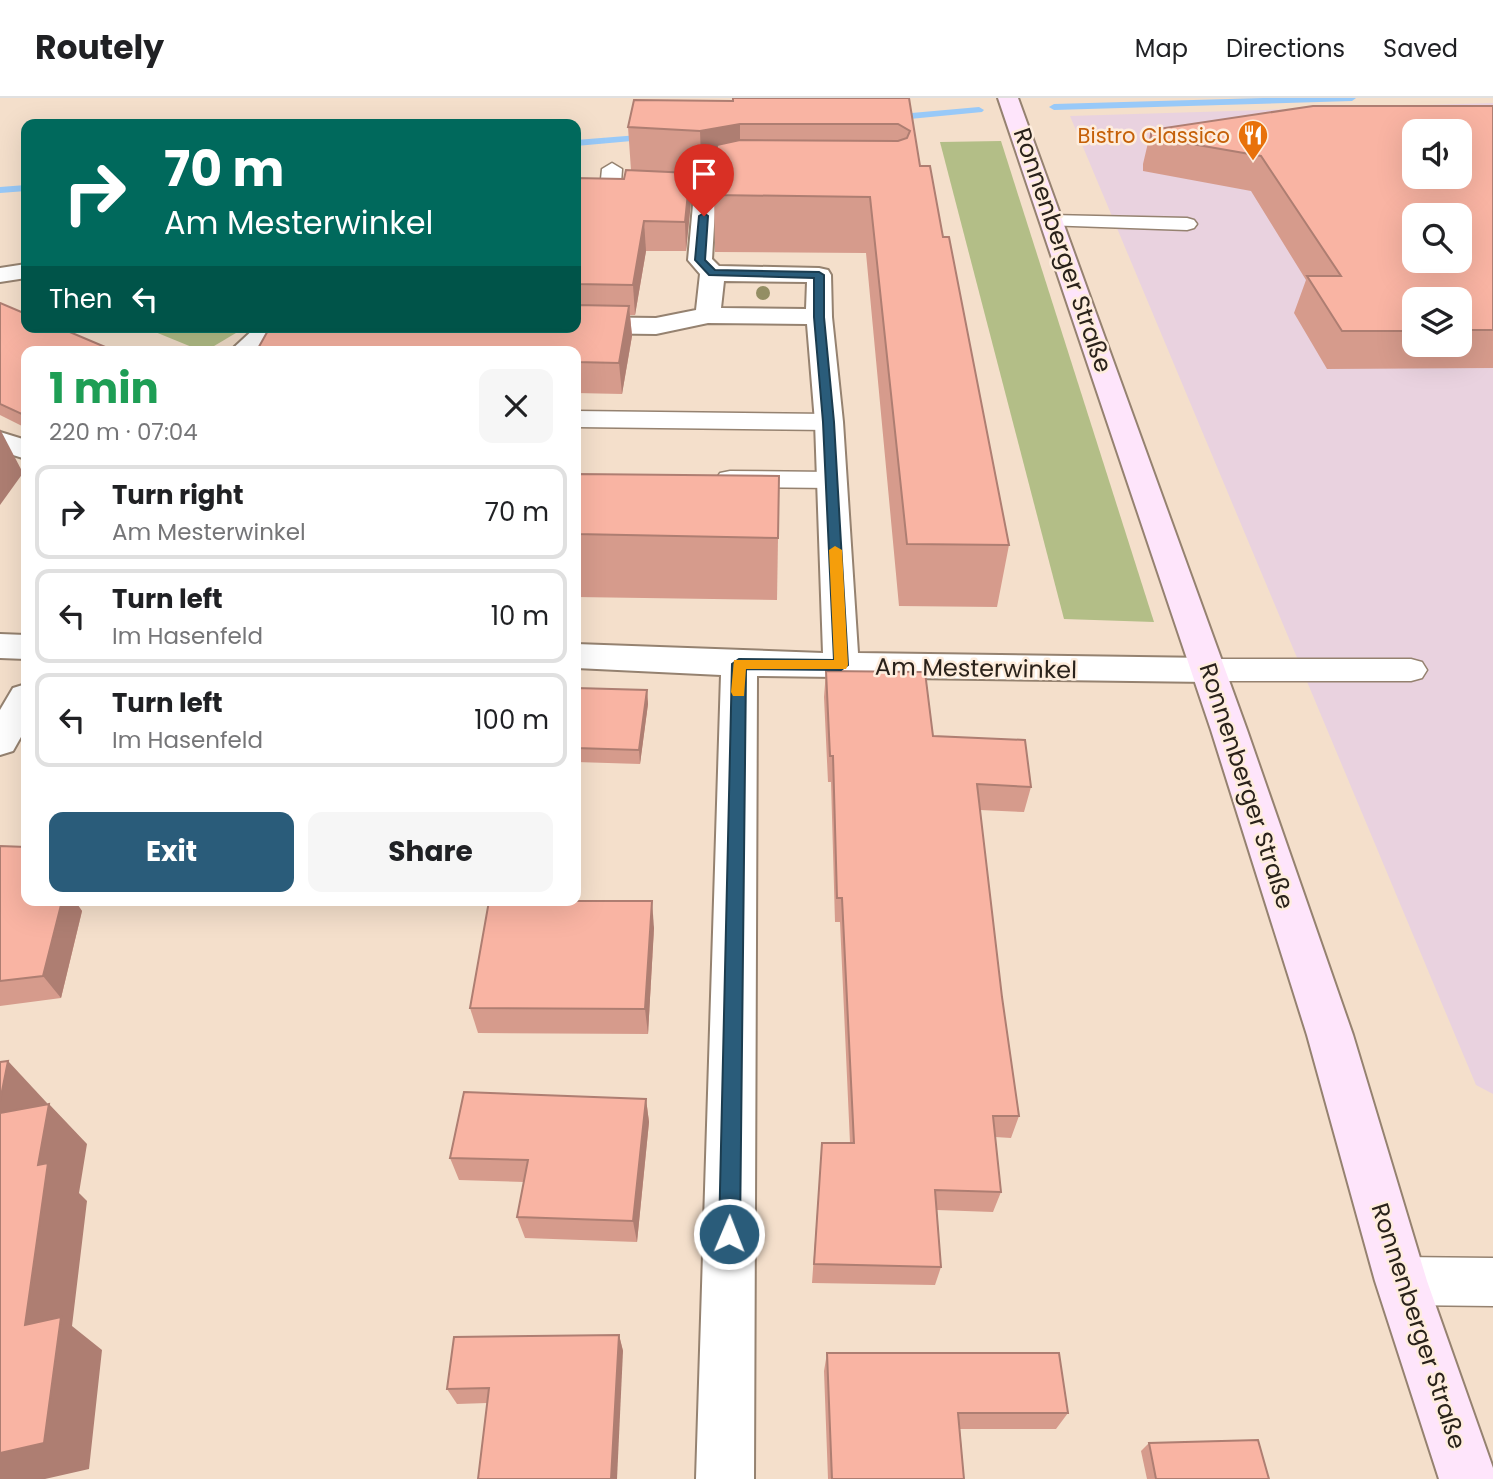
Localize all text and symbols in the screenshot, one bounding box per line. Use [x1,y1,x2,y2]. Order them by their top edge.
text: Routely [35,24,164,71]
text: Map [1135,32,1188,65]
text: Directions [1226,32,1345,65]
text: Saved [1383,32,1458,65]
restaurant icon: Bistro Classico [1236,118,1270,162]
map controls [1402,119,1472,357]
button: sound [1402,119,1472,189]
place label: Bistro Classico [1078,121,1230,150]
street label: Ronnenberger Straße [1006,123,1120,377]
text: 70 m [164,135,284,203]
pin [674,144,734,216]
icon: right [49,147,140,238]
icon: arrive [685,155,723,193]
text: Am Mesterwinkel [164,200,433,245]
button: search [1402,203,1472,273]
icon: left [126,280,164,318]
text: Then [49,281,112,317]
button: layers [1402,287,1472,357]
text: 1 min [49,359,159,418]
button: close [479,369,553,443]
text: 220 m · 07:04 [49,416,198,448]
text: Turn right [112,477,244,513]
icon: right [53,493,91,531]
text: 70 m [485,494,549,530]
text: Am Mesterwinkel [112,516,306,548]
text: Turn left [112,581,223,617]
icon: left [53,597,91,635]
text: 10 m [491,598,549,634]
text: Im Hasenfeld [112,620,263,652]
street label: Am Mesterwinkel [875,650,1077,686]
street label: Ronnenberger Straße [1192,659,1302,913]
text: Turn left [112,685,223,721]
icon: left [53,701,91,739]
text: 100 m [474,702,549,738]
text: Im Hasenfeld [112,724,263,756]
button: Exit [49,812,294,892]
button: Share [308,812,553,892]
position arrow [692,1197,766,1271]
street label: Ronnenberger Straße [1364,1199,1474,1453]

